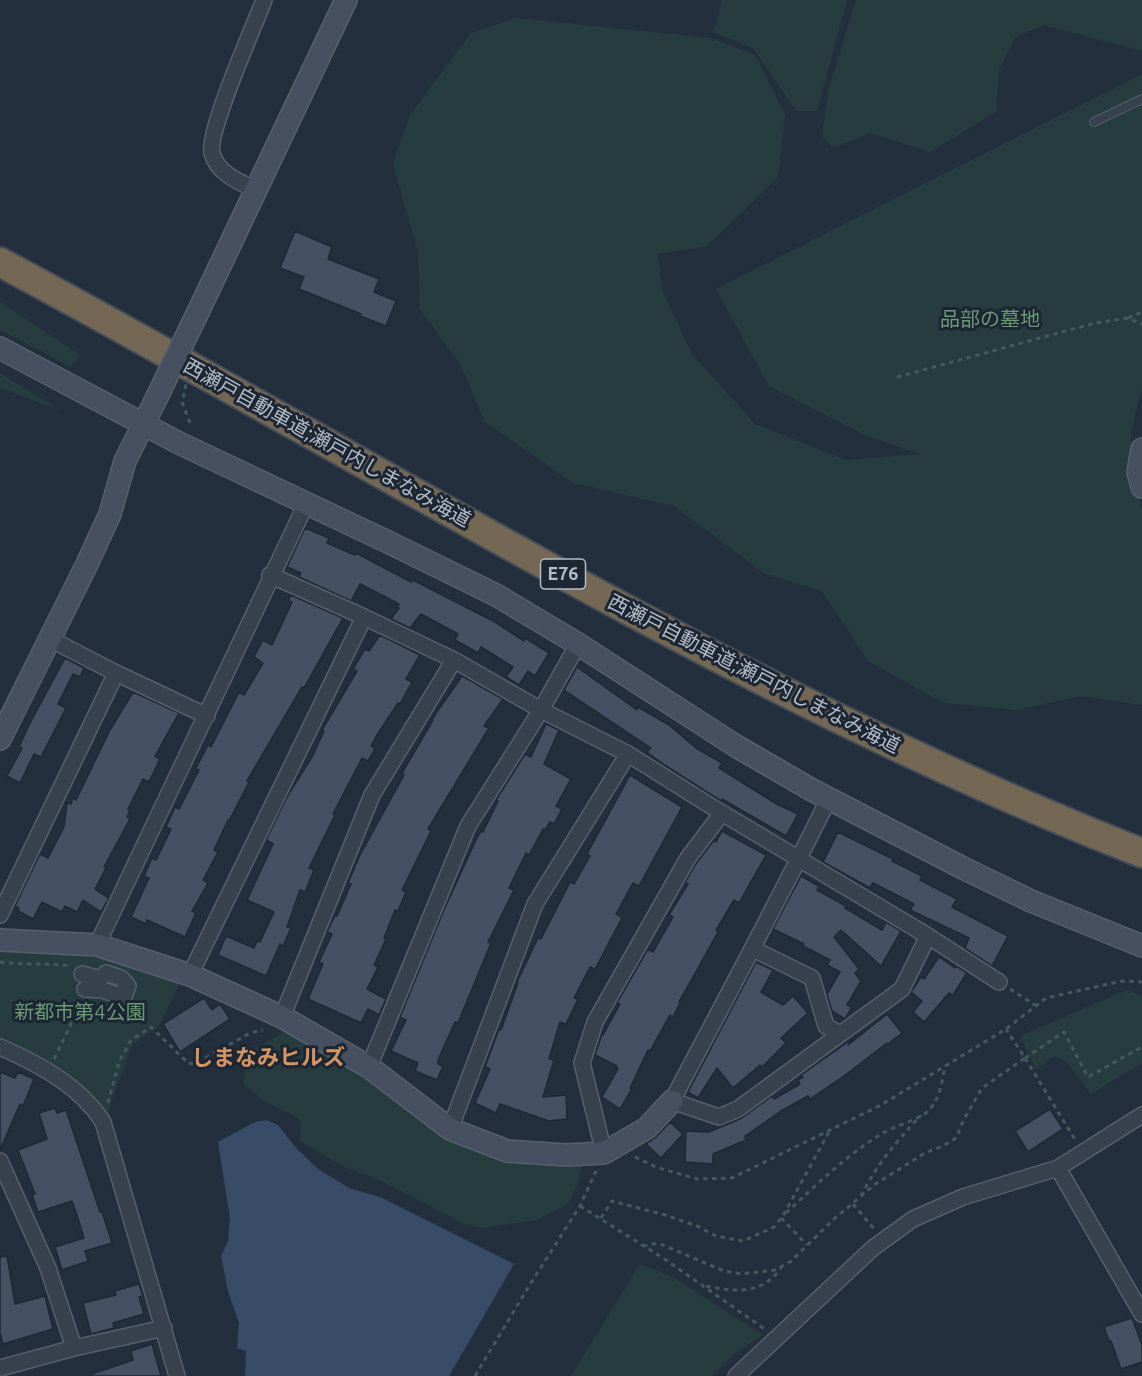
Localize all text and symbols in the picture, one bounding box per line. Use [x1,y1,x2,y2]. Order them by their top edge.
park label: 品部の墓地 [940,307,1040,331]
street label: 西瀬戸自動車道;瀬戸内しまなみ海道 [179,354,475,532]
road number: E76 [540,559,586,589]
street label: 西瀬戸自動車道;瀬戸内しまなみ海道 [604,590,904,758]
park label: 新都市第4公園 [14,1000,146,1024]
district label: しまなみヒルズ [191,1045,345,1071]

